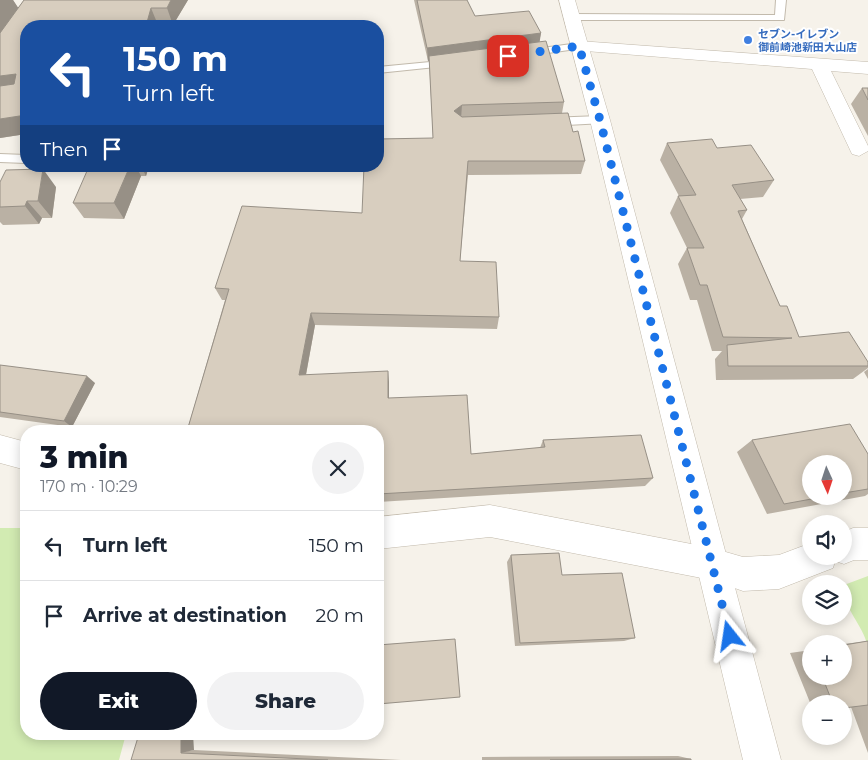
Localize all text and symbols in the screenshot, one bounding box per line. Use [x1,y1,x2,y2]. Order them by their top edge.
place label: セブン‐イレブン 御前崎池新田大山店 [758,27,857,54]
marker: セブン‐イレブン 御前崎池新田大山店 [742,34,754,46]
pin [487,35,529,77]
text: 150 m [123,37,228,80]
icon: left [40,40,105,105]
icon: arrive [494,42,522,70]
text: Turn left [123,80,215,107]
icon: arrive [98,135,126,163]
text: Then [40,138,88,161]
text: 3 min [40,439,128,476]
button: close [312,442,364,494]
north arrow [802,455,852,505]
map controls [802,455,852,745]
text: 170 m · 10:29 [40,477,138,496]
button: sound [802,515,852,565]
icon: left [40,532,68,560]
text: Turn left [83,534,168,557]
text: 150 m [309,534,364,557]
button: layers [802,575,852,625]
icon: arrive [40,602,68,630]
text: Arrive at destination [83,604,287,627]
text: 20 m [316,604,364,627]
position arrow [703,609,755,661]
button: + [802,635,852,685]
button: Exit [40,672,197,730]
button: Share [207,672,364,730]
button: − [802,695,852,745]

